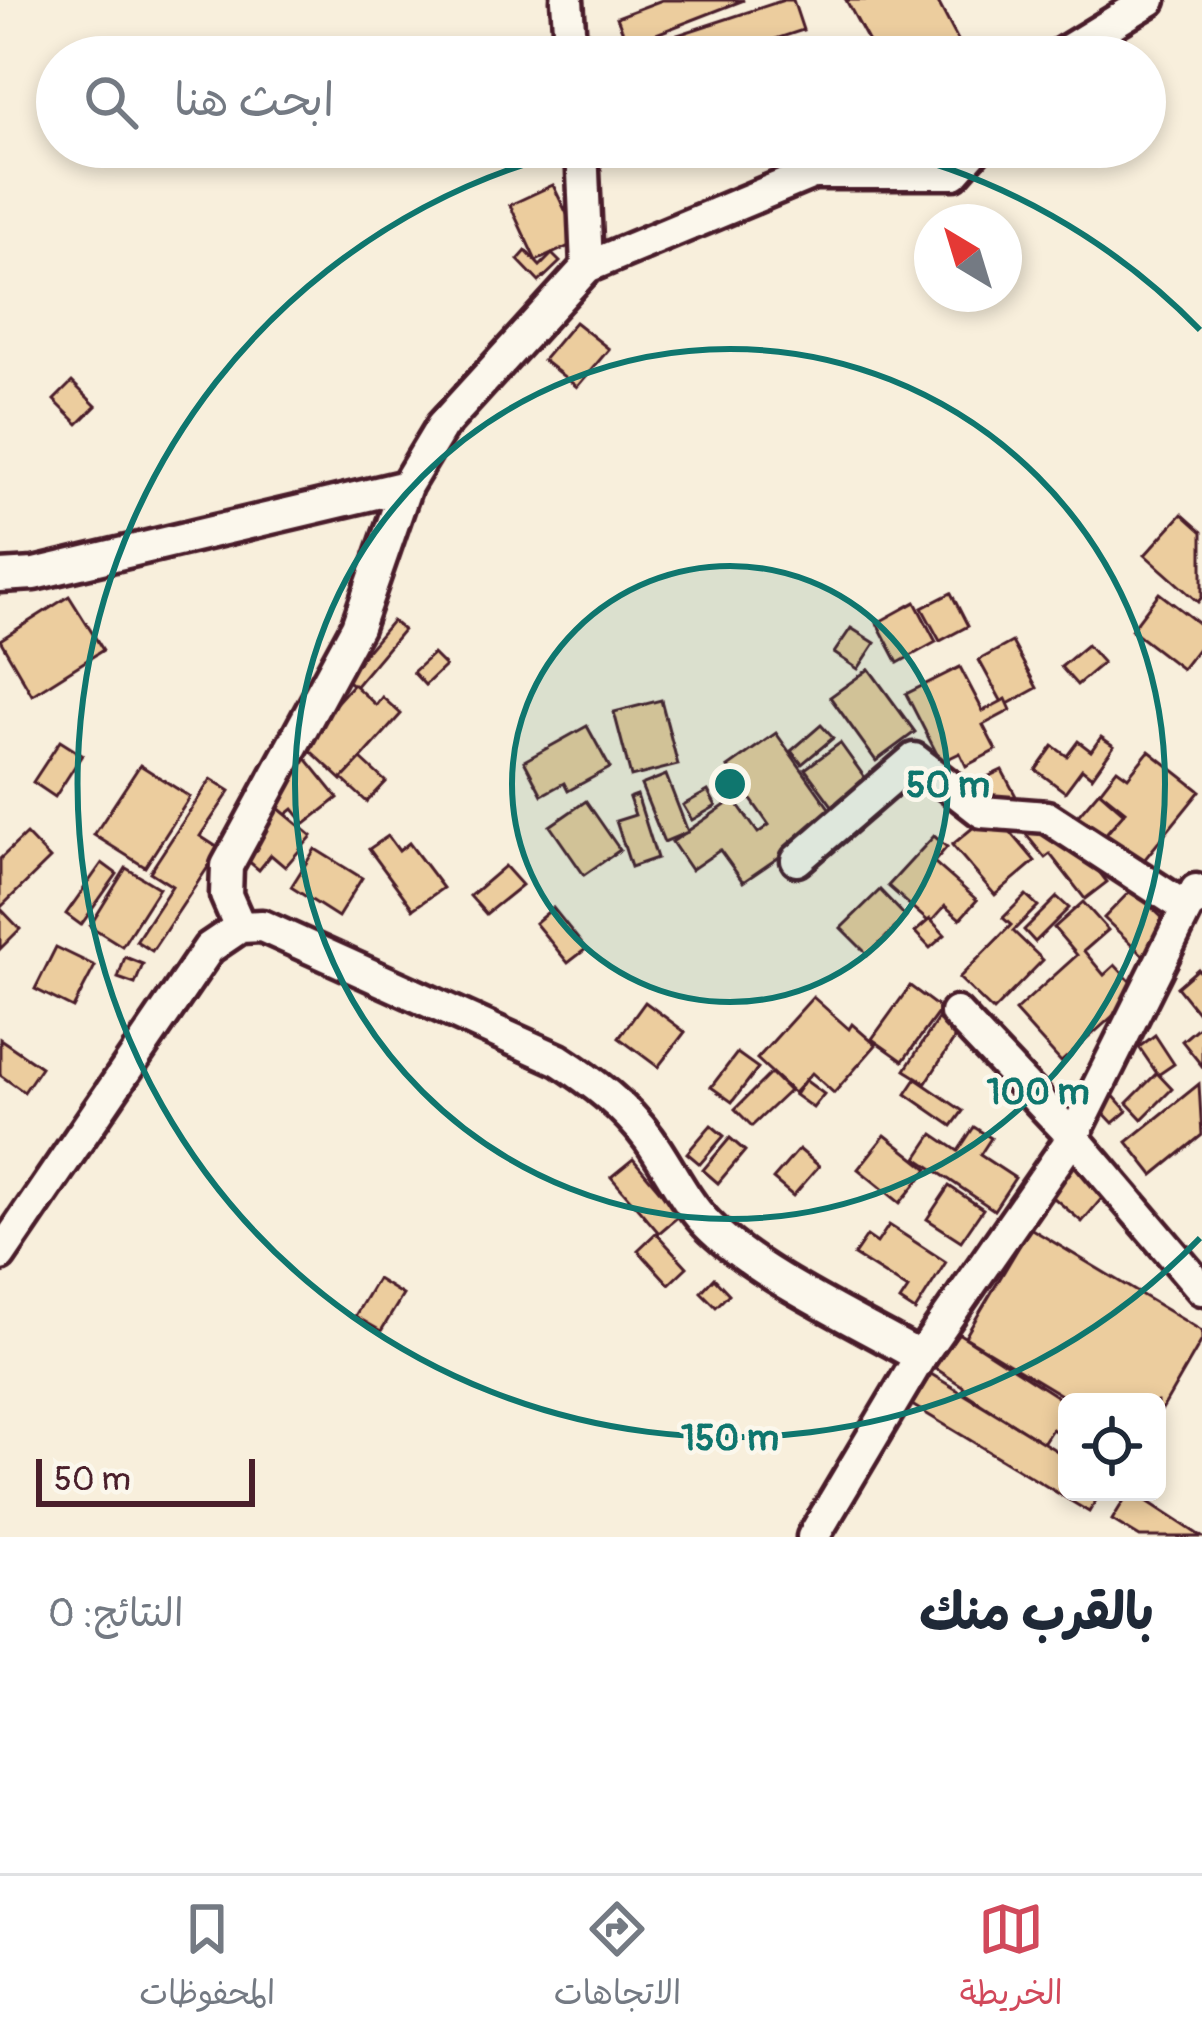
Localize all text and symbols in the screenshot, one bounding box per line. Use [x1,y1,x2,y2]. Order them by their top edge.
search box [36,36,1166,168]
icon: search [78,69,144,135]
text: ابحث هنا [174,73,334,129]
north arrow [914,204,1022,312]
centre of rings [709,763,751,805]
text: 50 m [906,763,990,808]
text: 100 m [986,1070,1090,1115]
map controls [1058,1393,1166,1501]
button: locate [1058,1393,1166,1501]
text: 150 m [681,1416,779,1461]
scale bar [36,1453,255,1506]
text: 50 m [54,1459,131,1500]
text: بالقرب منك [919,1581,1154,1645]
text: النتائج: 0 [48,1589,184,1638]
tab: المحفوظات [139,1896,275,2022]
tab: الاتجاهات [554,1896,681,2022]
tab: الخريطة [960,1896,1063,2022]

